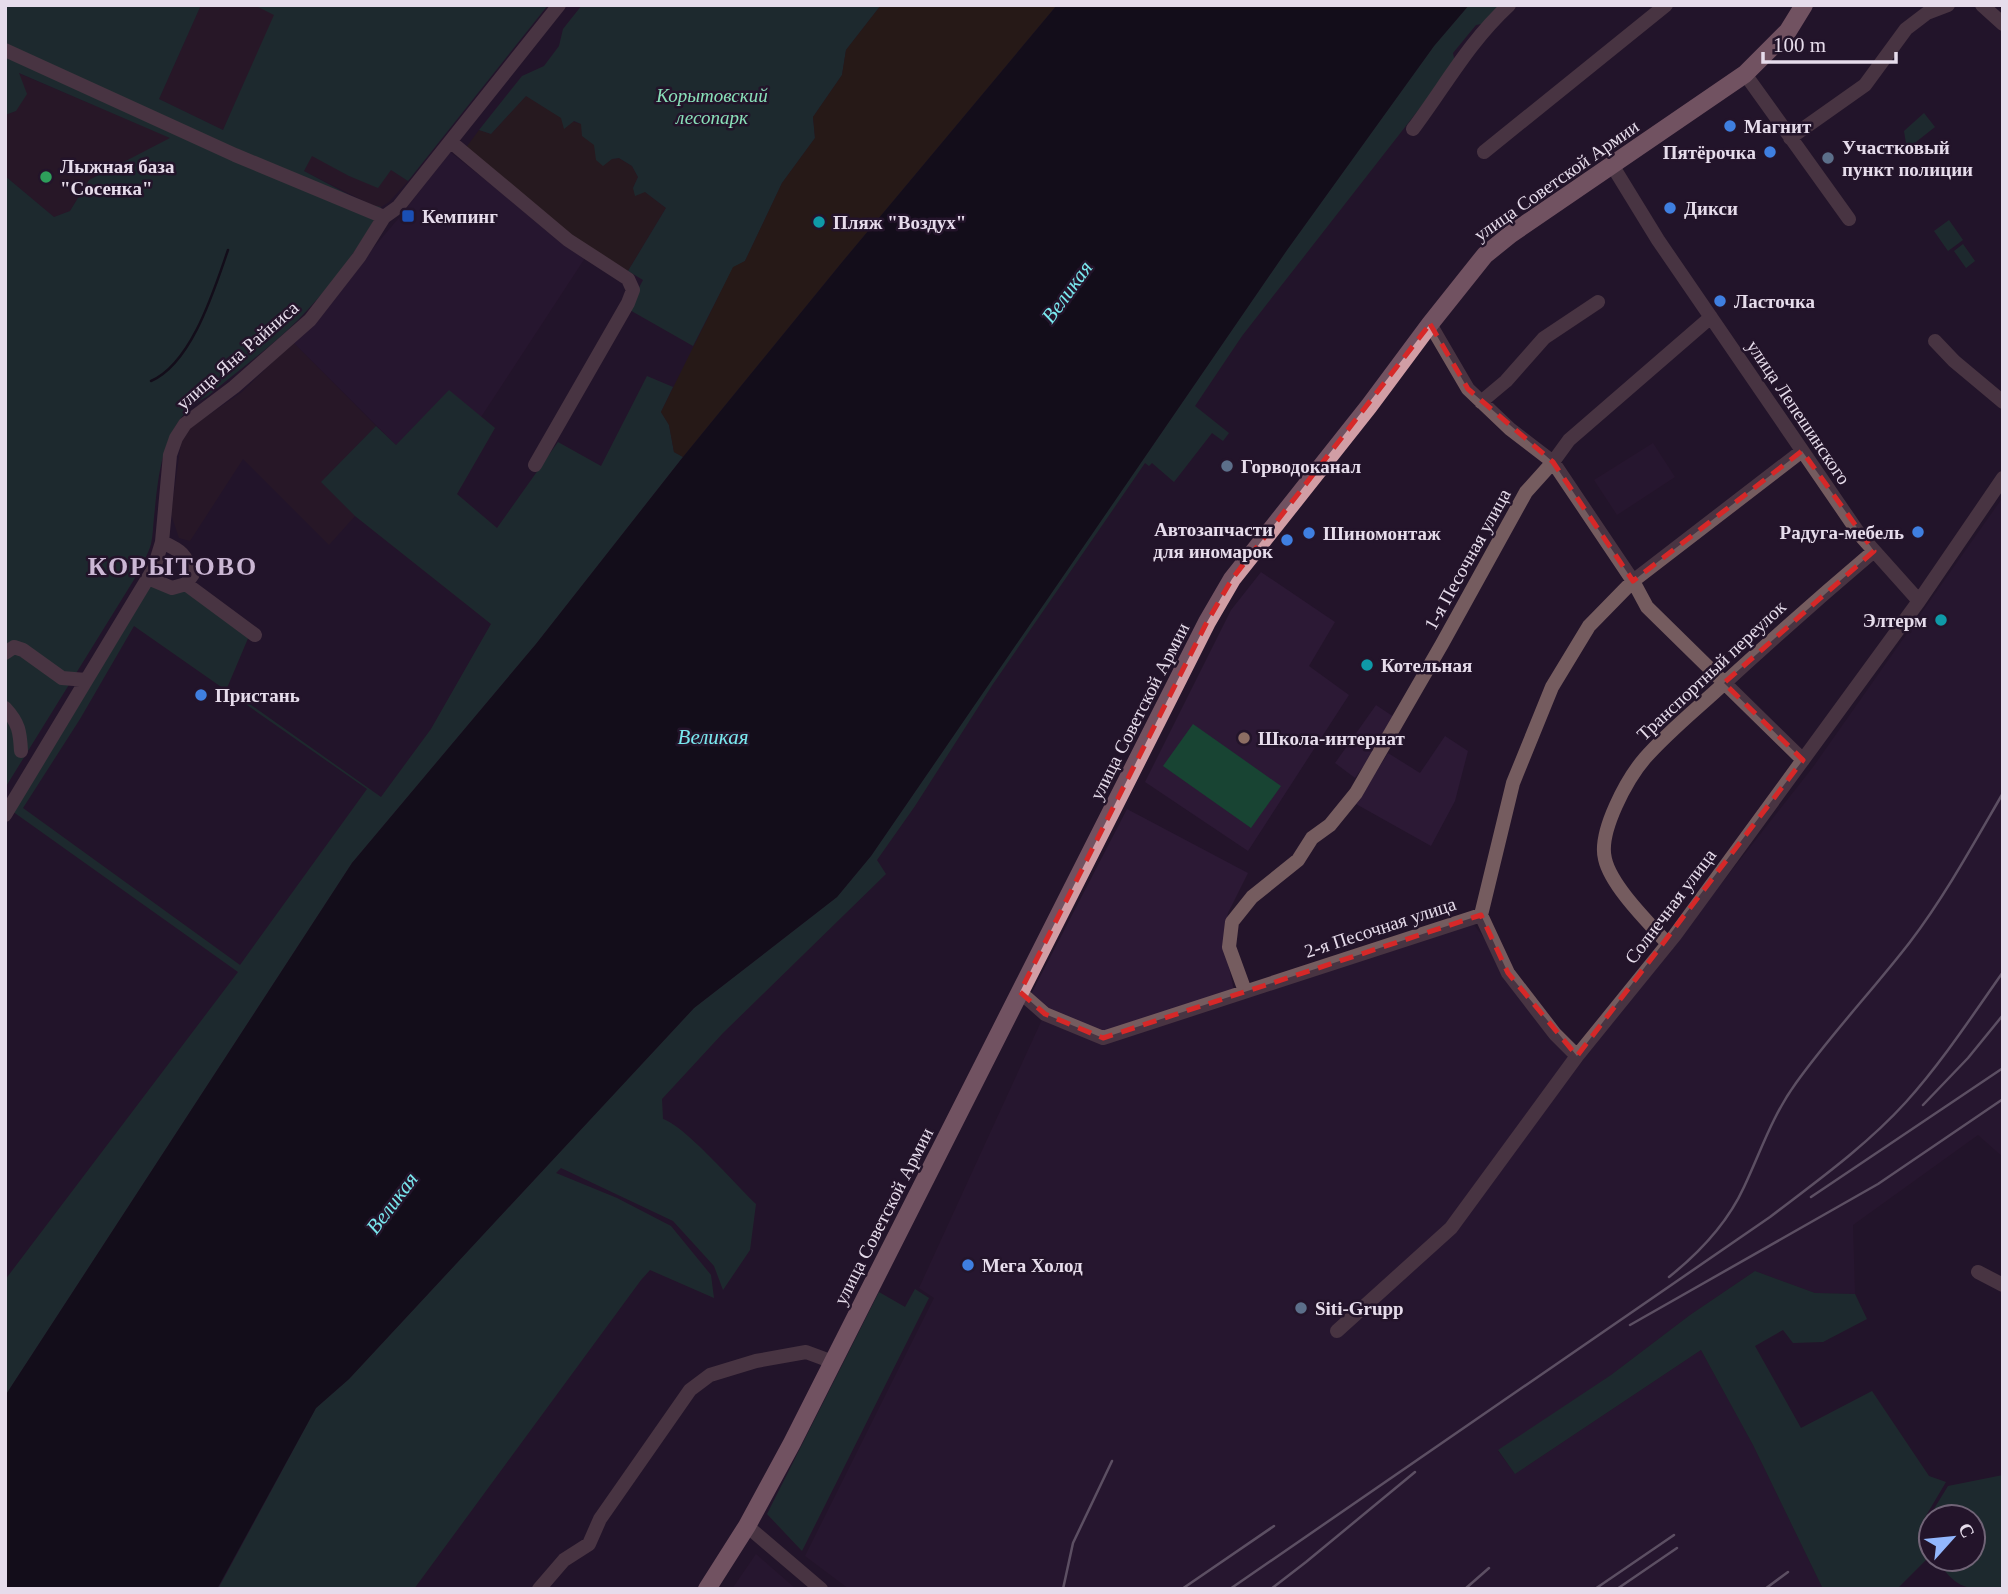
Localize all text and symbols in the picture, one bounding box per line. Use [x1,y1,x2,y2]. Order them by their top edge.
scale bar [1763,21,1896,65]
text: 100 m [1773,33,1826,57]
park label: Корытовский лесопарк [655,85,768,128]
street label: улица Советской Армии [1470,116,1643,245]
place label: Магнит [1744,116,1812,137]
marker: Магнит [1722,118,1738,134]
place label: Участковый пункт полиции [1842,137,1973,180]
place label: Пятёрочка [1663,142,1756,163]
marker: Пятёрочка [1762,144,1778,160]
marker: Участковый пункт полиции [1820,150,1836,166]
place label: Лыжная база "Сосенка" [60,156,175,199]
marker: Лыжная база "Сосенка" [38,169,54,185]
place label: Дикси [1684,198,1738,219]
marker: Дикси [1662,200,1678,216]
place label: Кемпинг [422,206,498,227]
marker: Кемпинг [400,208,416,224]
place label: Пляж "Воздух" [833,212,966,233]
marker: Пляж "Воздух" [811,214,827,230]
water label: Великая [1036,256,1098,328]
place label: Ласточка [1734,291,1816,312]
marker: Ласточка [1712,293,1728,309]
street label: улица Яна Райниса [172,296,303,414]
street label: улица Лепешинского [1743,336,1855,488]
place label: Горводоканал [1241,456,1361,477]
marker: Горводоканал [1219,458,1235,474]
street label: 1-я Песочная улица [1420,485,1515,633]
place label: Автозапчасти для иномарок [1153,519,1273,562]
place label: Радуга-мебель [1780,522,1904,543]
place label: Шиномонтаж [1323,523,1441,544]
marker: Радуга-мебель [1910,524,1926,540]
marker: Шиномонтаж [1301,525,1317,541]
marker: Автозапчасти для иномарок [1279,532,1295,548]
district label: КОРЫТОВО [88,552,258,581]
street label: Транспортный переулок [1633,596,1791,745]
place label: Элтерм [1863,610,1927,631]
marker: Элтерм [1933,612,1949,628]
street label: улица Советской Армии [1086,619,1193,803]
place label: Котельная [1381,655,1472,676]
marker: Котельная [1359,657,1375,673]
place label: Пристань [215,685,300,706]
marker: Пристань [193,687,209,703]
water label: Великая [678,725,748,749]
place label: Школа-интернат [1258,728,1405,749]
marker: Школа-интернат [1236,730,1252,746]
street label: Солнечная улица [1620,844,1721,968]
street label: 2-я Песочная улица [1302,893,1459,962]
street label: улица Советской Армии [830,1124,937,1308]
water label: Великая [361,1167,423,1239]
place label: Мега Холод [982,1255,1083,1276]
marker: Мега Холод [960,1257,976,1273]
place label: Siti-Grupp [1315,1298,1404,1319]
marker: Siti-Grupp [1293,1300,1309,1316]
north arrow [1917,1503,1987,1573]
text: С [1954,1520,1979,1541]

